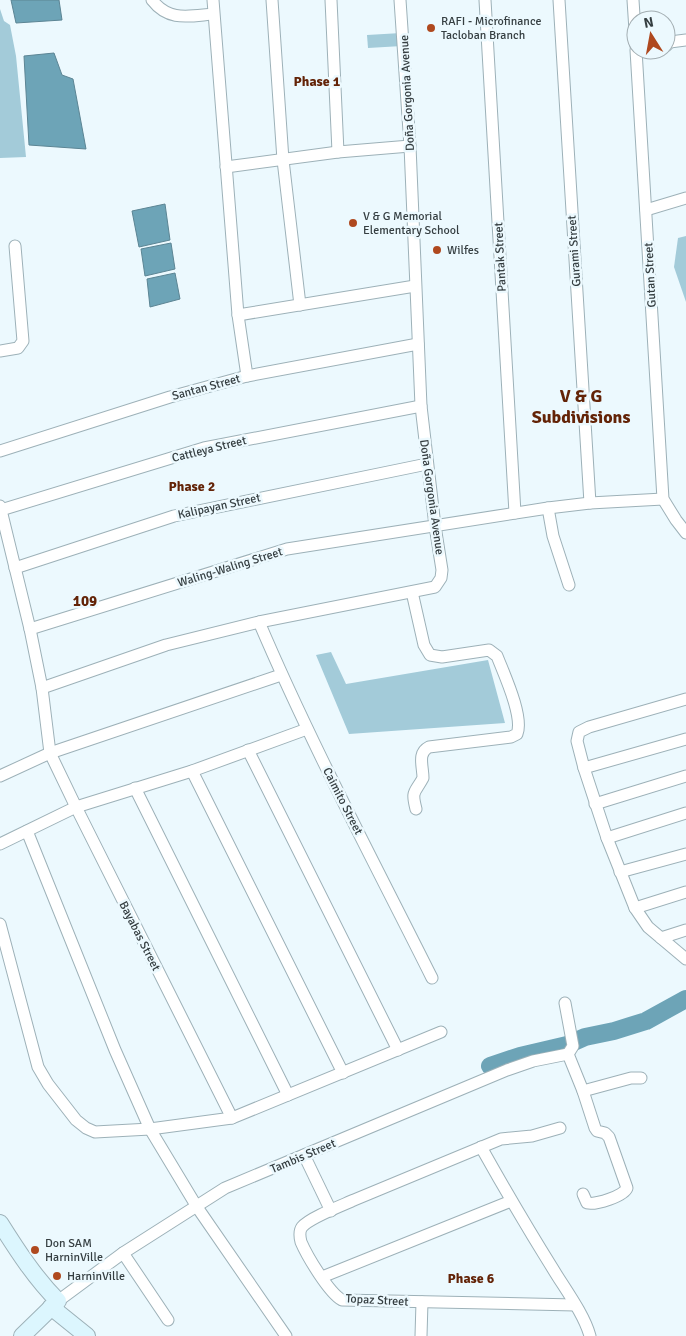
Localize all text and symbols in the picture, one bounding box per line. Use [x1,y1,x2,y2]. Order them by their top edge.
north arrow [626,10,676,60]
text: N [642,13,655,32]
place label: RAFI - Microfinance Tacloban Branch [441,14,542,43]
marker: RAFI - Microfinance Tacloban Branch [425,22,437,34]
street label: Doña Gorgonia Avenue [397,35,418,151]
district label: Phase 1 [294,73,341,90]
place label: V & G Memorial Elementary School [363,209,460,238]
street label: Gurami Street [565,215,584,287]
marker: V & G Memorial Elementary School [347,217,359,229]
street label: Pantak Street [491,222,510,292]
street label: Gutan Street [641,242,660,308]
place label: Wilfes [447,243,479,258]
marker: Wilfes [431,244,443,256]
street label: Santan Street [170,371,242,404]
district label: V & G Subdivisions [532,385,630,428]
street label: Cattleya Street [170,433,248,466]
street label: Doña Gorgonia Avenue [416,438,447,556]
district label: Phase 2 [169,478,215,495]
street label: Kalipayan Street [176,490,262,523]
street label: Waling-Waling Street [176,544,284,591]
district label: 109 [73,592,97,610]
street label: Caimito Street [319,765,366,837]
street label: Bayabas Street [116,899,164,974]
street label: Tambis Street [268,1136,338,1177]
place label: Don SAM HarninVille [45,1236,103,1265]
marker: Don SAM HarninVille [29,1244,41,1256]
place label: HarninVille [67,1269,125,1284]
marker: HarninVille [51,1270,63,1282]
district label: Phase 6 [448,1270,495,1287]
street label: Topaz Street [345,1291,409,1310]

